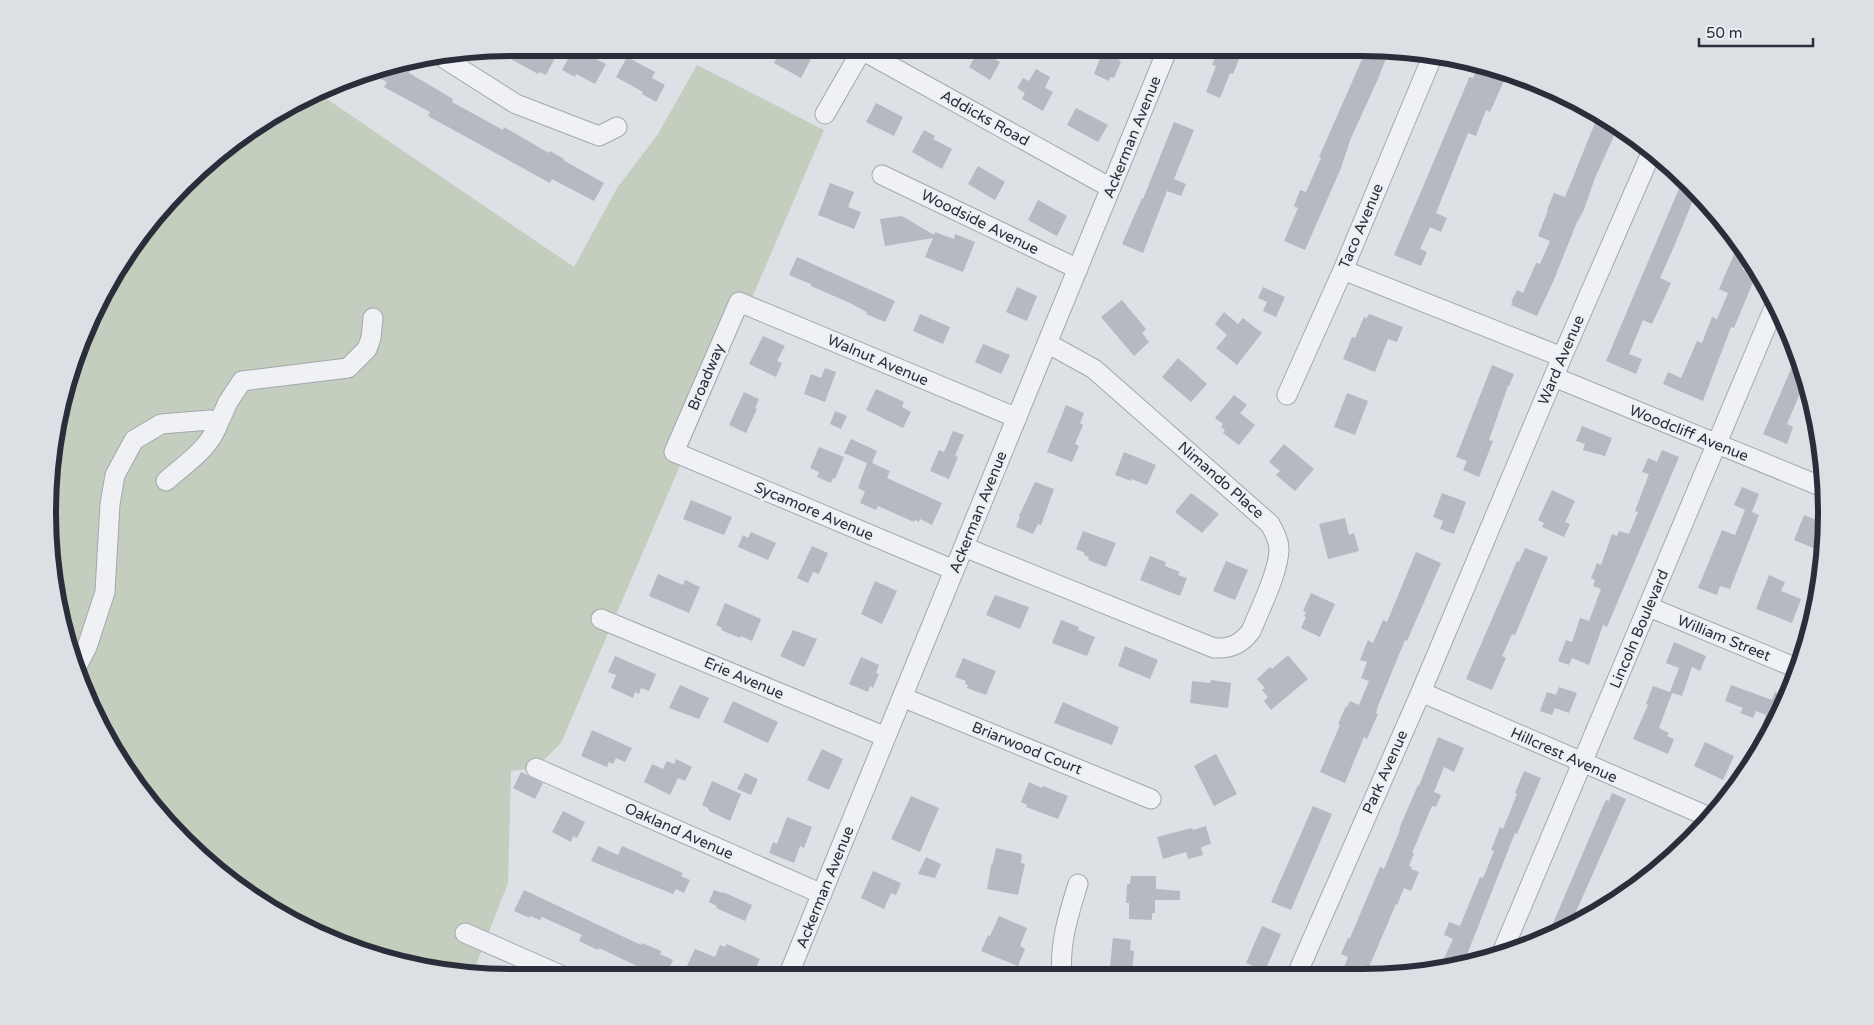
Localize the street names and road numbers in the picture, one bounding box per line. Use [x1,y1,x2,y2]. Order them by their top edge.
street label: Ackerman Avenue [1099,73,1165,201]
street label: Addicks Road [938,86,1032,150]
street label: Taco Avenue [1335,181,1387,271]
street label: Woodside Avenue [918,186,1042,258]
street label: Ward Avenue [1534,312,1588,408]
street label: Walnut Avenue [825,331,931,389]
street label: Broadway [684,341,728,413]
street label: Woodcliff Avenue [1627,401,1751,465]
street label: Nimando Place [1174,438,1268,522]
street label: Ackerman Avenue [945,448,1011,576]
street label: Sycamore Avenue [752,478,876,544]
street label: Lincoln Boulevard [1606,567,1672,691]
street label: William Street [1675,611,1773,665]
street label: Erie Avenue [701,653,787,703]
street label: Briarwood Court [969,718,1085,778]
street label: Hillcrest Avenue [1508,723,1620,787]
street label: Park Avenue [1359,727,1411,817]
street label: Oakland Avenue [622,799,736,863]
street label: Ackerman Avenue [792,823,858,951]

